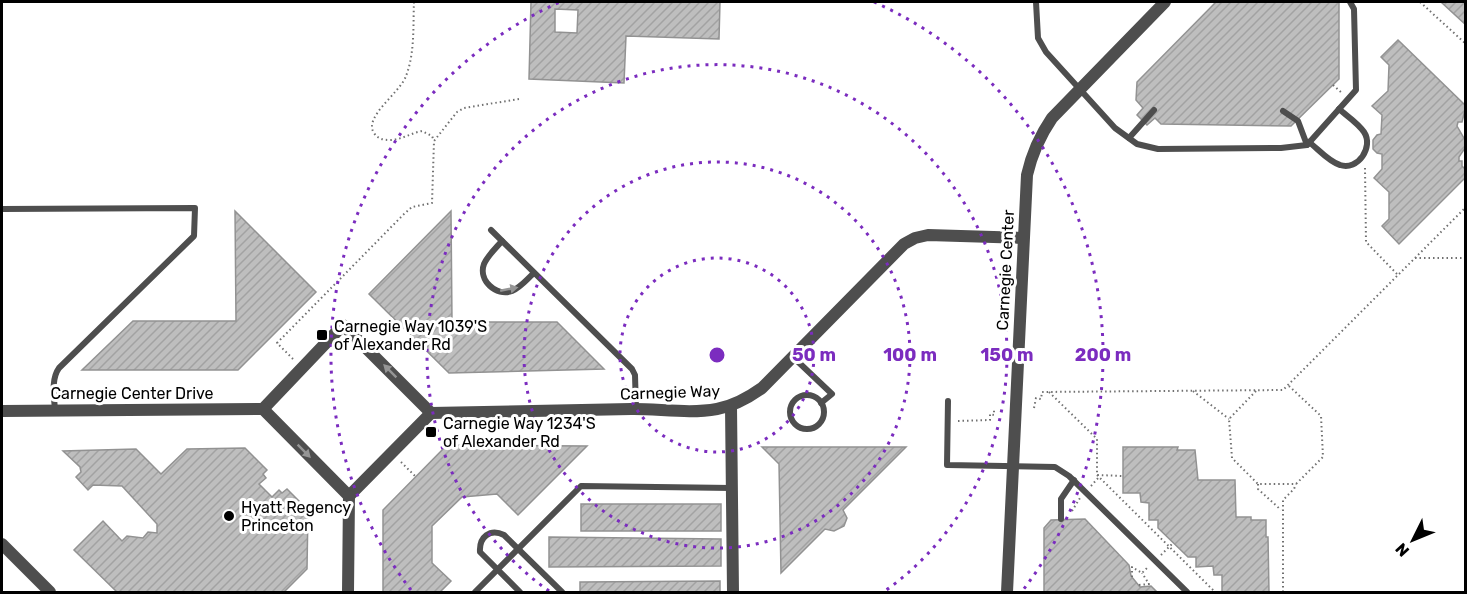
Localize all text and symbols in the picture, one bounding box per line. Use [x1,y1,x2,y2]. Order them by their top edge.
street label: Carnegie Center [993,209,1018,331]
one-way arrow [500,285,519,294]
place label: Carnegie Way 1039'S of Alexander Rd [334,317,487,354]
marker: Carnegie Way 1039'S of Alexander Rd [315,328,329,342]
text: 50 m [792,344,836,366]
text: 100 m [883,344,937,366]
text: 150 m [980,344,1034,366]
text: 200 m [1075,344,1131,366]
centre of rings [707,345,727,365]
one-way arrow [383,365,397,379]
street label: Carnegie Way [620,381,721,404]
street label: Carnegie Center Drive [50,384,214,403]
place label: Carnegie Way 1234'S of Alexander Rd [443,414,596,451]
marker: Carnegie Way 1234'S of Alexander Rd [424,425,438,439]
one-way arrow [297,444,311,459]
place label: Hyatt Regency Princeton [241,498,351,535]
marker: Hyatt Regency Princeton [222,509,236,523]
north arrow [1383,510,1443,570]
text: N [1392,539,1413,561]

